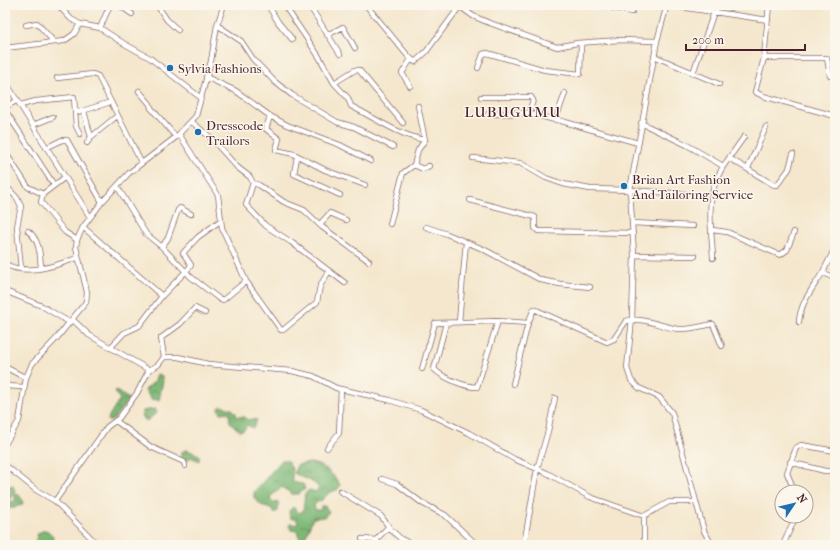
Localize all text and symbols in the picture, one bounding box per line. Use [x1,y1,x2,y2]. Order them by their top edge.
scale bar [686,26,805,52]
text: 200 m [692,33,724,47]
place label: Sylvia Fashions [178,61,262,76]
marker: Sylvia Fashions [165,63,175,73]
district label: LUBUGUMU [464,103,562,121]
place label: Dresscode Trailors [206,118,264,148]
marker: Dresscode Trailors [193,127,203,137]
place label: Brian Art Fashion And Tailoring Service [631,172,754,202]
marker: Brian Art Fashion And Tailoring Service [619,181,629,191]
north arrow [774,484,814,524]
text: N [794,491,810,506]

